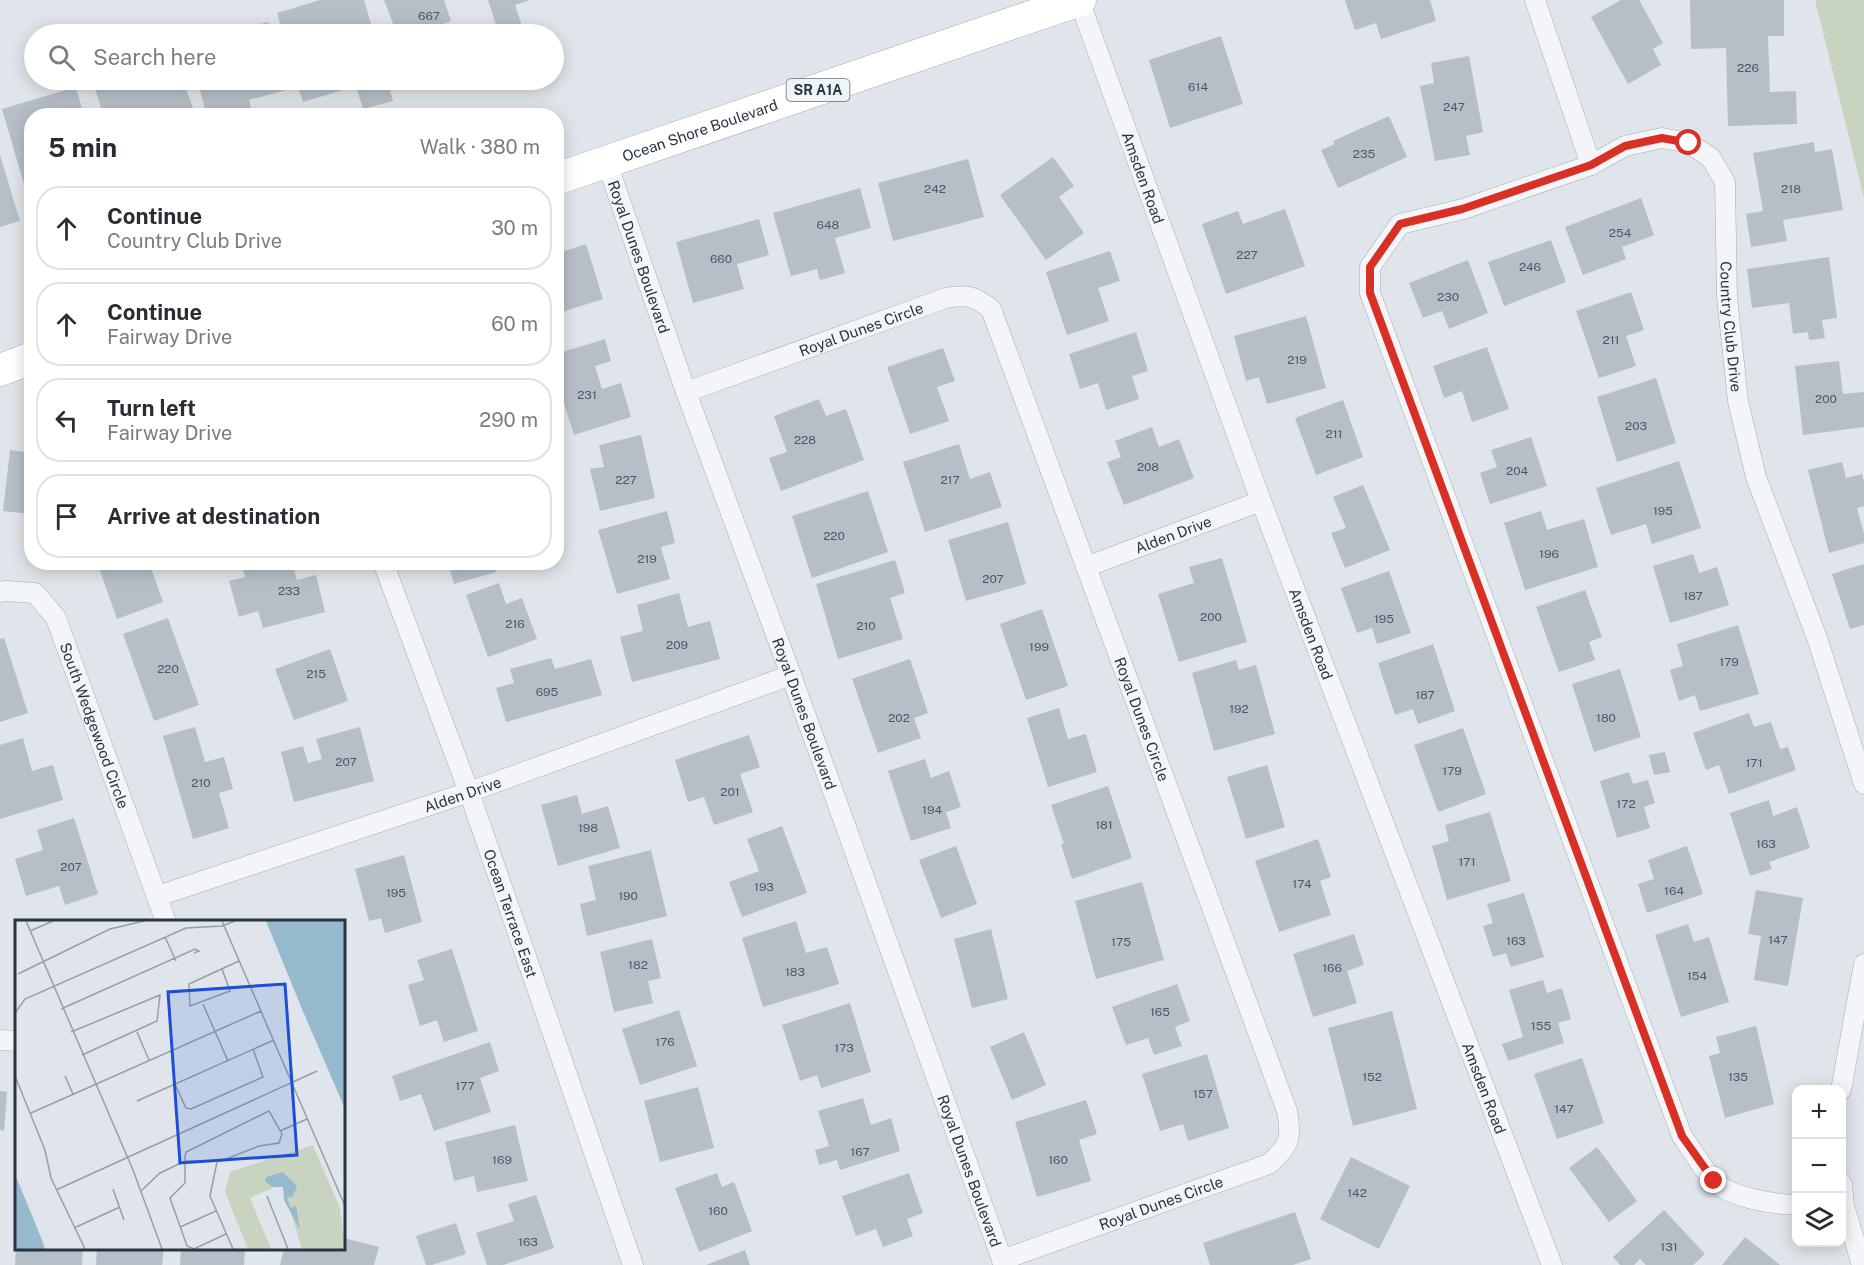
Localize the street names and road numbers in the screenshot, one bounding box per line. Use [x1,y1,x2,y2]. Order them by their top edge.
road number: SR A1A [786,79,850,101]
street label: Ocean Shore Boulevard [620,95,780,164]
street label: Amsden Road [1119,129,1168,226]
street label: Royal Dunes Boulevard [605,178,673,335]
street label: Country Club Drive [1718,261,1745,393]
street label: Royal Dunes Circle [797,299,925,359]
street label: Alden Drive [1132,512,1214,556]
street label: Amsden Road [1286,586,1337,682]
street label: Royal Dunes Boulevard [769,635,840,792]
street label: South Wedgewood Circle [57,640,133,811]
street label: Royal Dunes Circle [1112,655,1173,783]
street label: Alden Drive [422,773,503,815]
street label: Ocean Terrace East [481,847,541,980]
street label: Amsden Road [1459,1040,1510,1136]
street label: Royal Dunes Boulevard [935,1092,1005,1249]
street label: Royal Dunes Circle [1097,1173,1225,1233]

